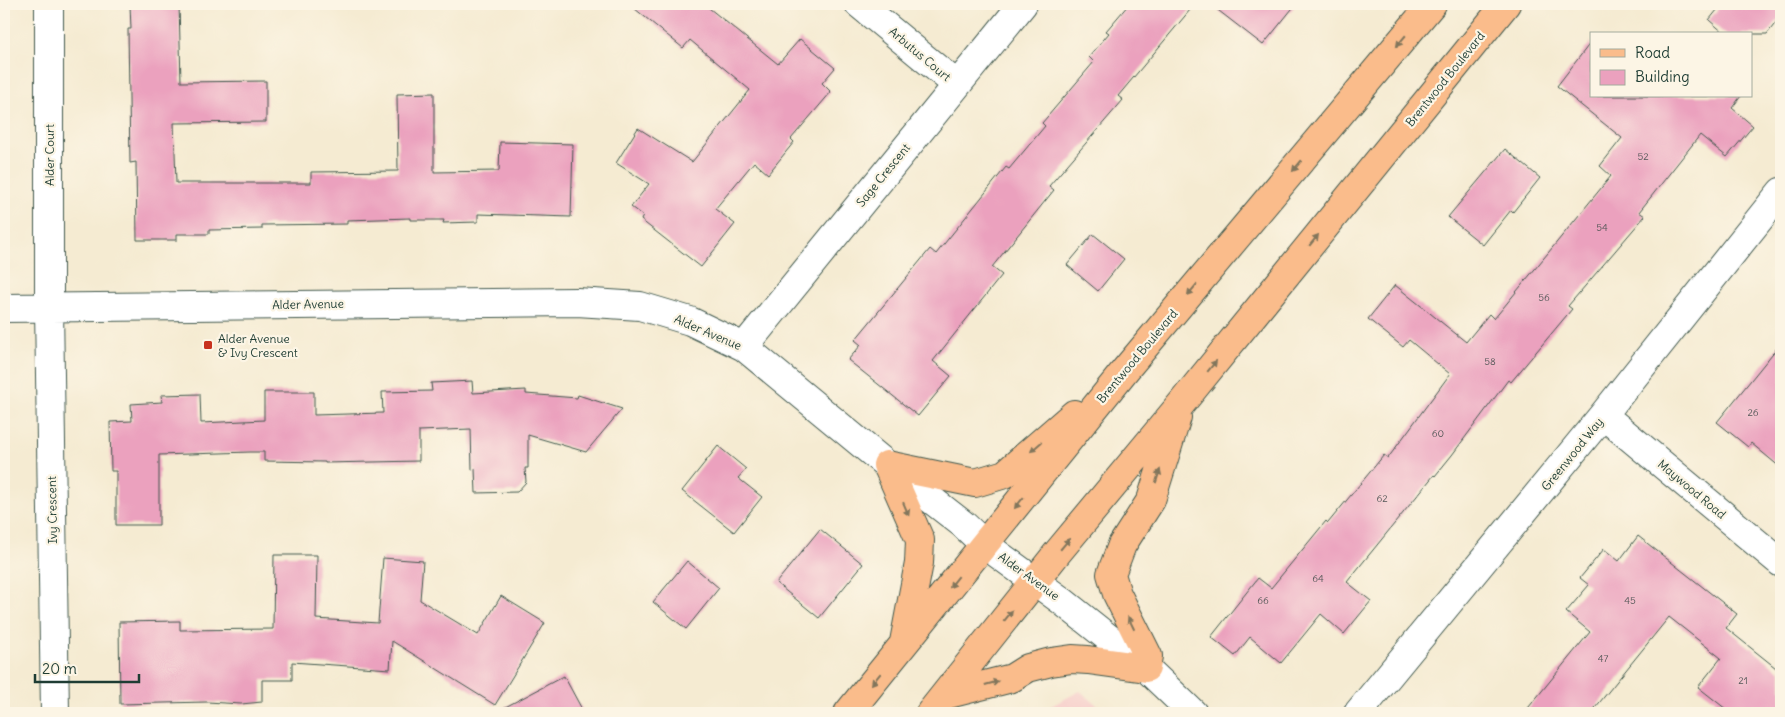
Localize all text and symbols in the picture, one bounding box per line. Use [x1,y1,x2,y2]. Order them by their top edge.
street label: Arbutus Court [886,24,954,84]
street label: Brentwood Boulevard [1402,29,1488,129]
legend [1590,32,1752,98]
one-way arrow [1396,35,1407,47]
text: Road [1635,43,1670,62]
text: Building [1635,67,1690,86]
street label: Alder Court [42,124,57,186]
street label: Sage Crescent [853,140,913,210]
house number: 52 [1637,150,1649,163]
one-way arrow [1291,159,1302,172]
house number: 54 [1596,221,1608,234]
one-way arrow [1309,233,1320,246]
one-way arrow [1187,283,1198,296]
house number: 56 [1538,291,1550,304]
street label: Alder Avenue [272,296,344,312]
street label: Brentwood Boulevard [1093,306,1181,406]
street label: Alder Avenue [672,311,744,353]
place label: Alder Avenue & Ivy Crescent [218,331,298,360]
marker: Alder Avenue & Ivy Crescent [202,339,214,351]
house number: 58 [1484,355,1496,368]
one-way arrow [1207,360,1218,373]
house number: 26 [1747,406,1759,419]
street label: Greenwood Way [1538,414,1606,494]
house number: 60 [1432,427,1444,440]
one-way arrow [1030,441,1043,452]
street label: Maywood Road [1655,456,1729,522]
one-way arrow [1155,469,1163,484]
street label: Ivy Crescent [44,476,60,544]
house number: 62 [1376,492,1388,505]
one-way arrow [1013,496,1024,509]
one-way arrow [903,502,911,516]
one-way arrow [1060,538,1071,551]
street label: Alder Avenue [996,549,1062,603]
house number: 64 [1312,572,1324,585]
one-way arrow [949,575,960,588]
house number: 66 [1257,594,1269,607]
house number: 45 [1624,594,1636,607]
one-way arrow [1003,610,1014,623]
one-way arrow [1127,616,1135,630]
scale bar [35,652,139,684]
house number: 47 [1598,652,1608,665]
text: 20 m [42,659,77,678]
one-way arrow [870,672,881,685]
house number: 21 [1738,674,1748,687]
one-way arrow [984,679,999,687]

